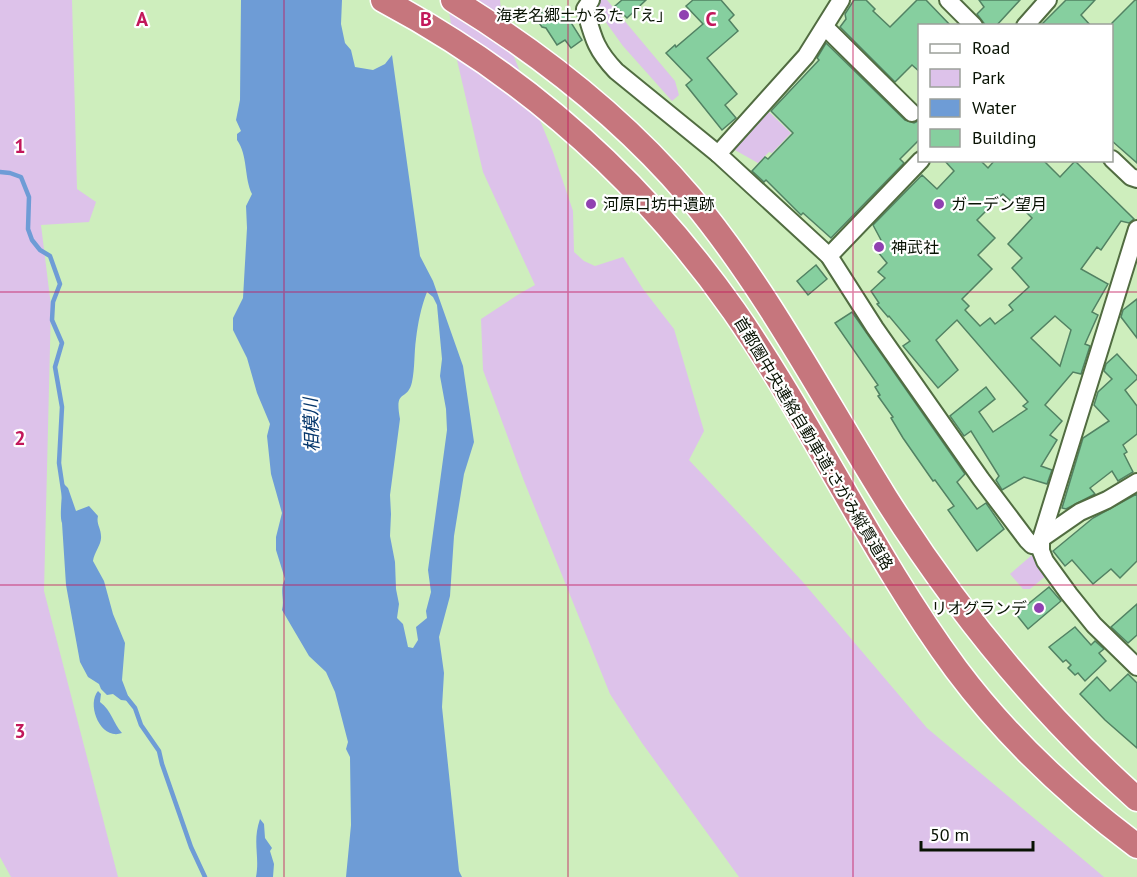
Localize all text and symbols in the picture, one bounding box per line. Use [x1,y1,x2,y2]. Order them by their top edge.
place label: 海老名郷土かるた「え」 [496,5,672,25]
text: A [136,6,149,32]
text: B [420,6,432,32]
text: C [705,6,717,32]
marker: 海老名郷土かるた「え」 [677,8,691,22]
legend [918,24,1113,162]
text: Road [972,36,1010,59]
text: Park [972,66,1005,89]
text: Water [972,96,1016,119]
text: Building [972,126,1036,149]
text: 1 [14,133,26,159]
place label: 河原口坊中遺跡 [603,194,715,214]
place label: ガーデン望月 [951,194,1047,214]
marker: 河原口坊中遺跡 [584,197,598,211]
marker: ガーデン望月 [932,197,946,211]
place label: 神武社 [891,237,939,257]
marker: 神武社 [872,240,886,254]
street label: 首都圏中央連絡自動車道;さがみ縦貫道路 [730,313,898,573]
water label: 相模川 [298,396,323,452]
text: 2 [14,425,26,451]
place label: リオグランデ [931,598,1027,618]
marker: リオグランデ [1032,601,1046,615]
text: 3 [14,718,26,744]
scale bar [921,814,1034,852]
text: 50 m [930,823,969,846]

